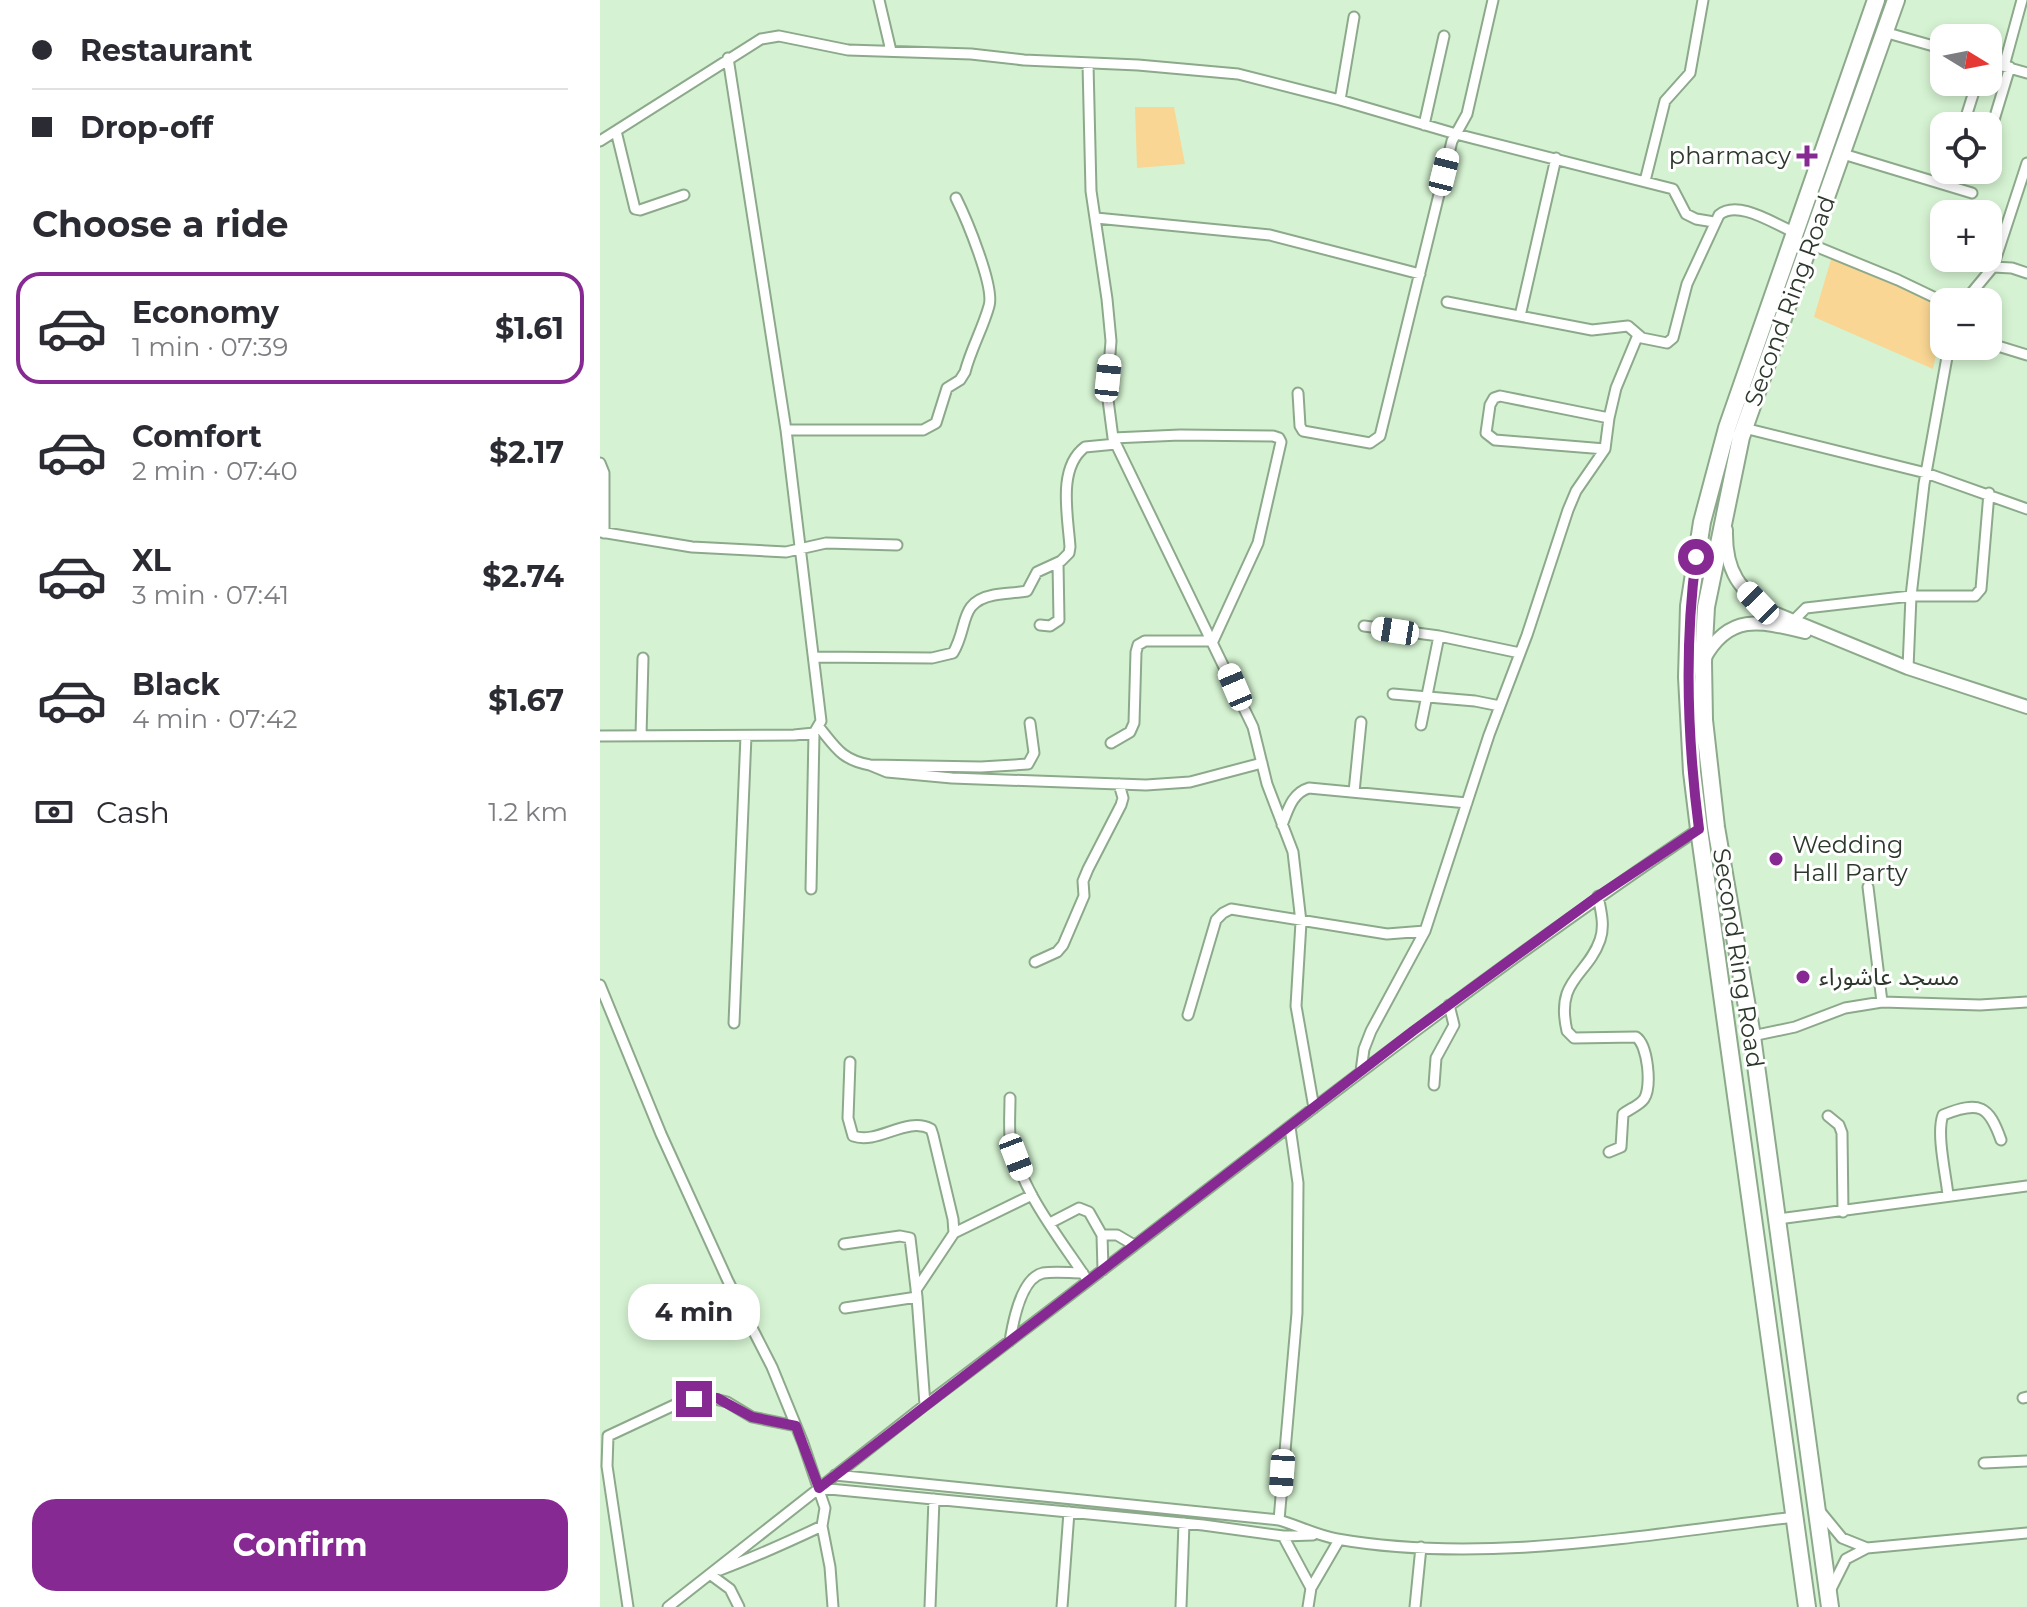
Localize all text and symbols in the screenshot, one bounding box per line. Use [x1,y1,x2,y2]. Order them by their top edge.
north arrow [1930,24,2002,96]
map controls [1930,24,2002,360]
text: Restaurant [80,32,253,69]
text: Drop-off [80,109,213,146]
button: locate [1930,112,2002,184]
place label: pharmacy [1669,141,1791,170]
car [1427,146,1461,198]
marker: pharmacy [1798,147,1816,165]
street label: Second Ring Road [1738,192,1841,410]
button: + [1930,200,2002,272]
text: Choose a ride [32,202,289,246]
button: − [1930,288,2002,360]
icon: car [36,292,108,364]
text: Economy [132,294,279,331]
text: $1.61 [495,310,564,347]
text: 1 min · 07:39 [132,331,288,363]
car [1094,353,1122,403]
icon: car [36,416,108,488]
text: Comfort [132,418,262,455]
text: $2.17 [489,434,564,471]
text: 2 min · 07:40 [132,455,298,487]
route start [1678,539,1714,575]
icon: car [36,540,108,612]
text: XL [132,542,171,579]
text: $2.74 [482,558,564,595]
car [1733,577,1783,629]
text: 3 min · 07:41 [132,579,289,611]
car [1369,615,1421,647]
car [1215,660,1255,714]
icon: car [36,664,108,736]
text: Black [132,666,220,703]
text: $1.67 [488,682,564,719]
text: 4 min · 07:42 [132,703,298,735]
icon: cash [32,790,76,834]
text: Cash [96,794,170,831]
text: 1.2 km [488,796,568,828]
place label: Wedding Hall Party [1792,830,1908,887]
street label: Second Ring Road [1707,846,1770,1070]
marker: Wedding Hall Party [1767,850,1785,868]
place label: مسجد عاشوراء [1819,962,1959,991]
marker: مسجد عاشوراء [1794,968,1812,986]
car [996,1130,1036,1184]
callout: 4 min [628,1283,760,1339]
text: 4 min [655,1296,733,1328]
route end [676,1381,712,1417]
car [1268,1448,1296,1498]
button: Confirm [32,1499,568,1591]

